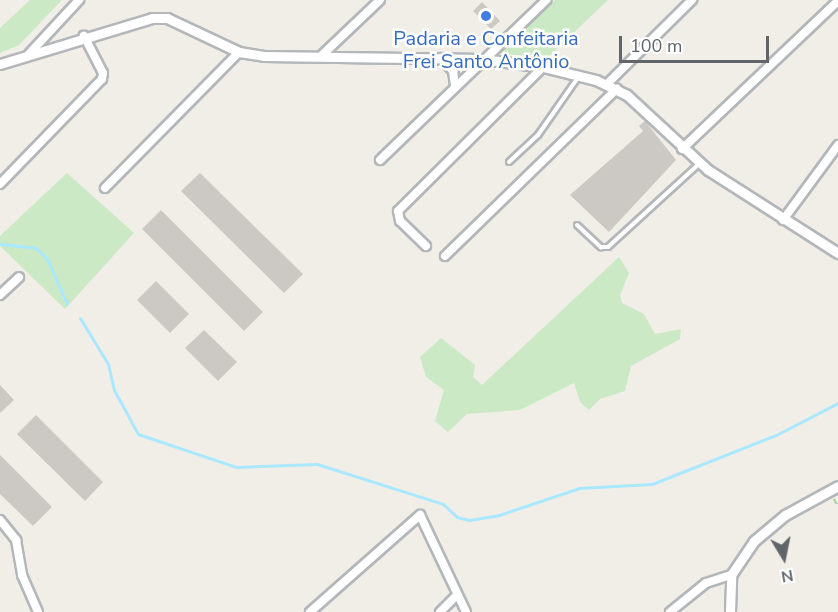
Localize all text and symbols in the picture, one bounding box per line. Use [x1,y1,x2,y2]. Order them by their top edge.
marker: Padaria e Confeitaria Frei Santo Antônio [479,9,493,23]
scale bar [622,24,772,62]
place label: Padaria e Confeitaria Frei Santo Antônio [393,26,579,73]
text: 100 m [630,34,682,58]
north arrow [754,528,814,588]
text: N [779,564,795,588]

